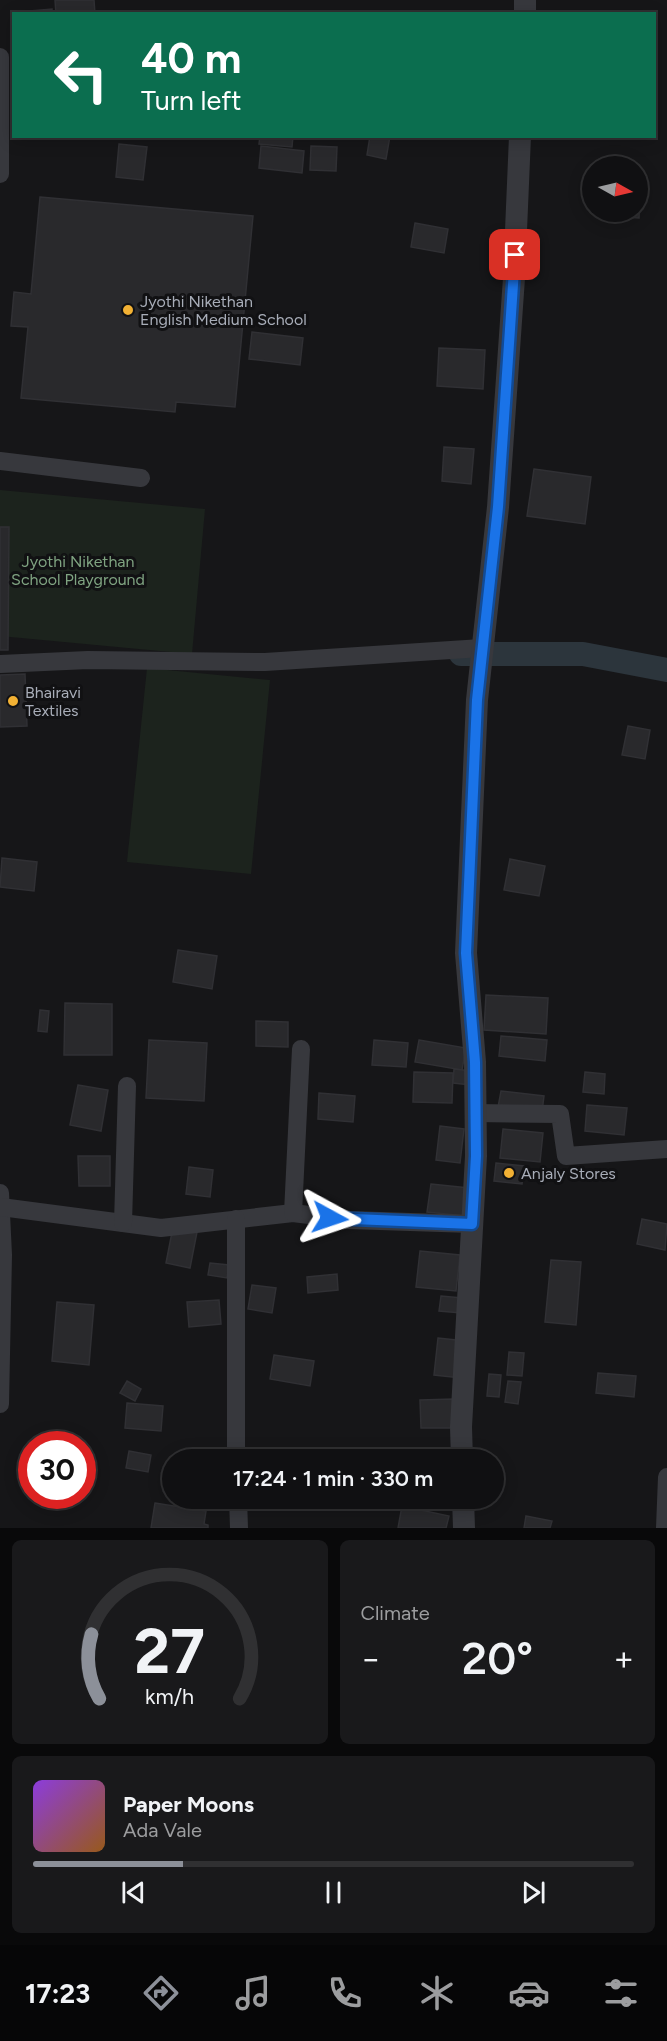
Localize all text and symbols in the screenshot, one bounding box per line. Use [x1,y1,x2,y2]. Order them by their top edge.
text: 40 m [141,33,241,84]
icon: left [42,36,120,114]
text: Turn left [141,84,241,117]
north arrow [582,156,648,222]
map controls [582,156,648,222]
pin [489,229,540,280]
icon: arrive [498,238,531,271]
place label: Jyothi Nikethan English Medium School [140,292,307,329]
marker: Jyothi Nikethan English Medium School [121,303,135,317]
park label: Jyothi Nikethan School Playground [11,552,145,589]
place label: Bhairavi Textiles [25,683,81,720]
marker: Bhairavi Textiles [6,694,20,708]
place label: Anjaly Stores [521,1164,616,1183]
marker: Anjaly Stores [502,1166,516,1180]
position arrow [298,1186,362,1250]
speed limit sign: 30 [18,1431,96,1509]
text: 17:24 · 1 min · 330 m [233,1465,433,1492]
text: Climate [361,1601,430,1625]
text: 27 [134,1614,205,1689]
text: 20° [461,1631,533,1685]
text: − [361,1639,381,1678]
text: + [613,1639,634,1678]
text: km/h [145,1684,194,1709]
text: Paper Moons [123,1791,254,1818]
text: Ada Vale [123,1818,202,1842]
icon: previous [117,1876,150,1909]
icon: pause [317,1876,350,1909]
icon: next [517,1876,550,1909]
icon: directions [140,1972,182,2014]
icon: music [232,1972,274,2014]
icon: phone [324,1972,366,2014]
icon: climate [416,1972,458,2014]
icon: car [508,1972,550,2014]
icon: filters [600,1972,642,2014]
text: 17:23 [25,1977,90,2010]

